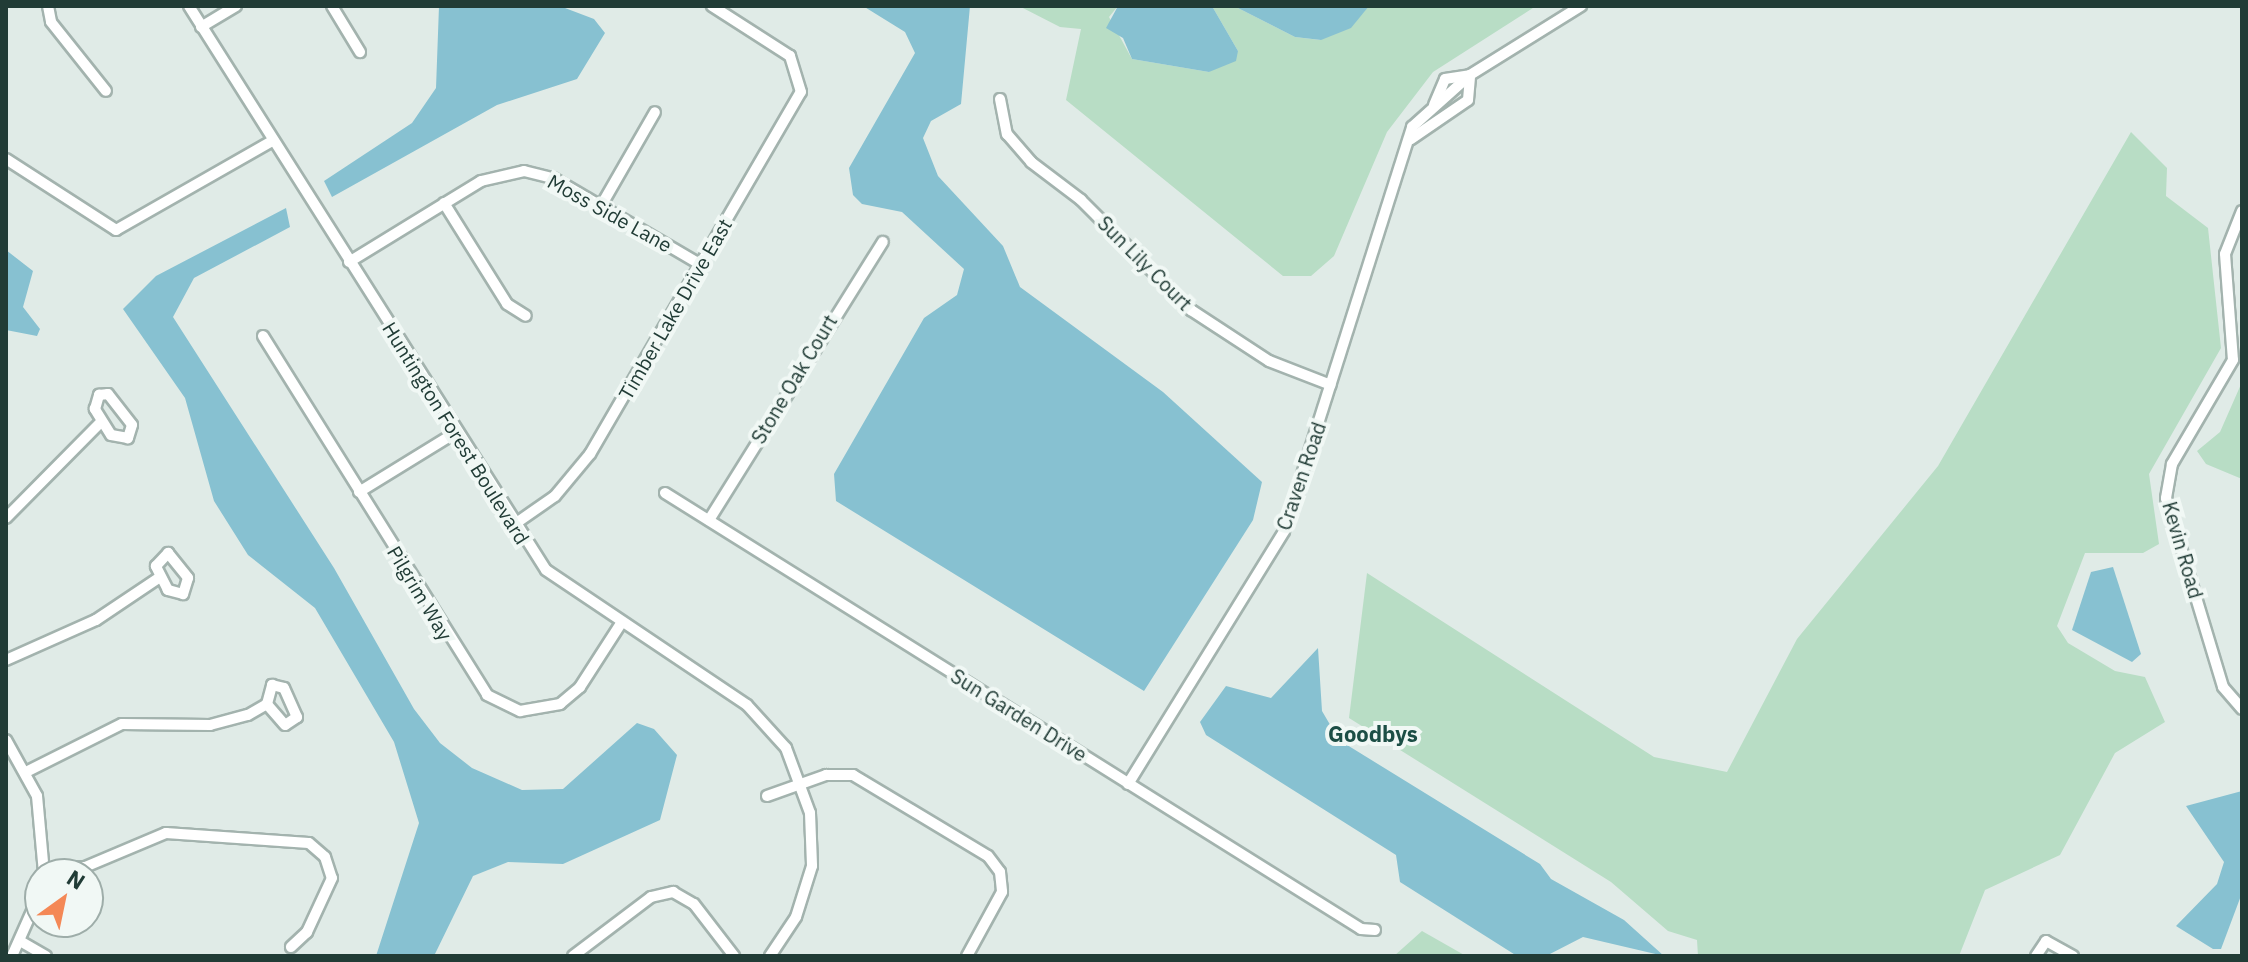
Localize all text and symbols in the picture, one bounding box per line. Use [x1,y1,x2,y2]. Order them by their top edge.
street label: Moss Side Lane [544,169,676,257]
street label: Sun Lily Court [1093,211,1197,315]
street label: Timber Lake Drive East [613,214,737,404]
street label: Stone Oak Court [746,310,842,448]
street label: Huntington Forest Boulevard [378,317,534,549]
street label: Craven Road [1271,419,1331,533]
street label: Kevin Road [2158,499,2208,601]
street label: Pilgrim Way [382,541,458,645]
street label: Sun Garden Drive [947,664,1091,766]
district label: Goodbys [1328,721,1418,747]
north arrow [24,858,104,938]
text: N [62,863,91,896]

